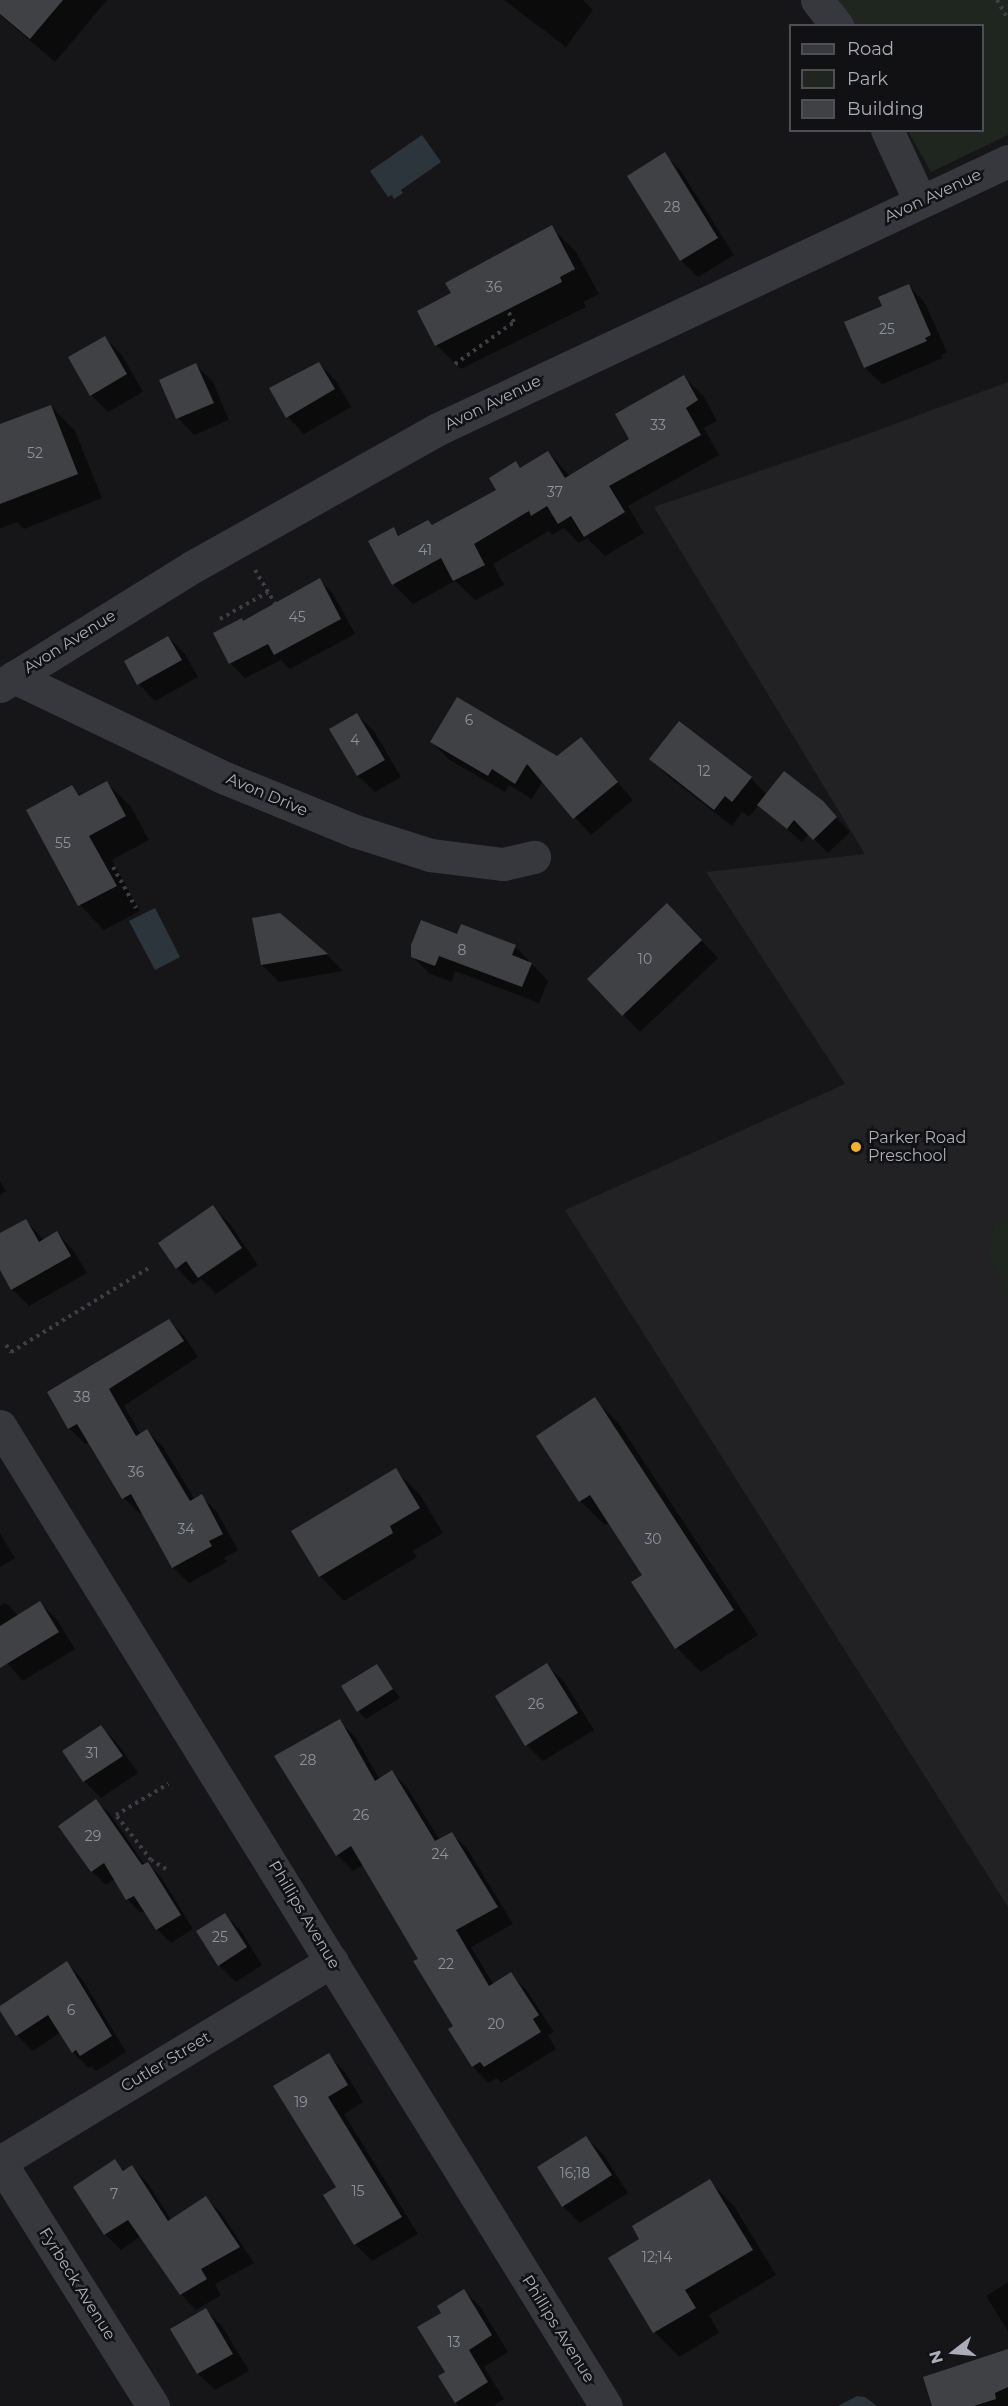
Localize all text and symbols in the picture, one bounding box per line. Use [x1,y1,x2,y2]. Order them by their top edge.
legend [789,24,984,132]
text: Road [847,38,894,60]
text: Park [847,68,888,90]
text: Building [847,98,924,120]
street label: Avon Avenue [881,165,985,227]
house number: 28 [664,199,680,215]
house number: 36 [486,279,502,295]
house number: 25 [879,321,895,337]
street label: Avon Avenue [442,371,544,435]
house number: 33 [650,417,666,433]
house number: 52 [27,445,43,461]
house number: 37 [547,484,563,500]
house number: 41 [418,542,432,558]
street label: Avon Avenue [20,606,120,678]
house number: 45 [288,609,306,625]
house number: 6 [465,712,473,728]
house number: 4 [350,732,360,748]
house number: 12 [697,763,711,779]
street label: Avon Drive [223,769,311,821]
house number: 55 [55,835,71,851]
house number: 8 [458,942,466,958]
house number: 10 [638,951,652,967]
place label: Parker Road Preschool [868,1128,966,1166]
marker: Parker Road Preschool [849,1140,863,1154]
house number: 38 [74,1389,90,1405]
house number: 36 [128,1464,144,1480]
house number: 34 [177,1521,195,1537]
house number: 30 [644,1531,662,1547]
house number: 26 [528,1696,544,1712]
house number: 31 [86,1745,98,1761]
house number: 28 [300,1752,316,1768]
house number: 26 [353,1807,369,1823]
house number: 29 [85,1828,101,1844]
house number: 24 [432,1846,448,1862]
street label: Phillips Avenue [264,1857,344,1973]
house number: 25 [212,1929,228,1945]
house number: 22 [438,1956,454,1972]
house number: 6 [67,2002,75,2018]
house number: 20 [487,2016,505,2032]
street label: Cutler Street [118,2028,214,2096]
house number: 19 [294,2094,308,2110]
house number: 16;18 [560,2165,590,2181]
house number: 15 [352,2183,364,2199]
house number: 7 [110,2186,118,2202]
street label: Fyrbeck Avenue [35,2224,119,2344]
house number: 12;14 [642,2249,672,2265]
street label: Phillips Avenue [517,2272,599,2386]
north arrow [924,2322,984,2382]
house number: 13 [448,2334,460,2350]
text: N [925,2348,947,2366]

